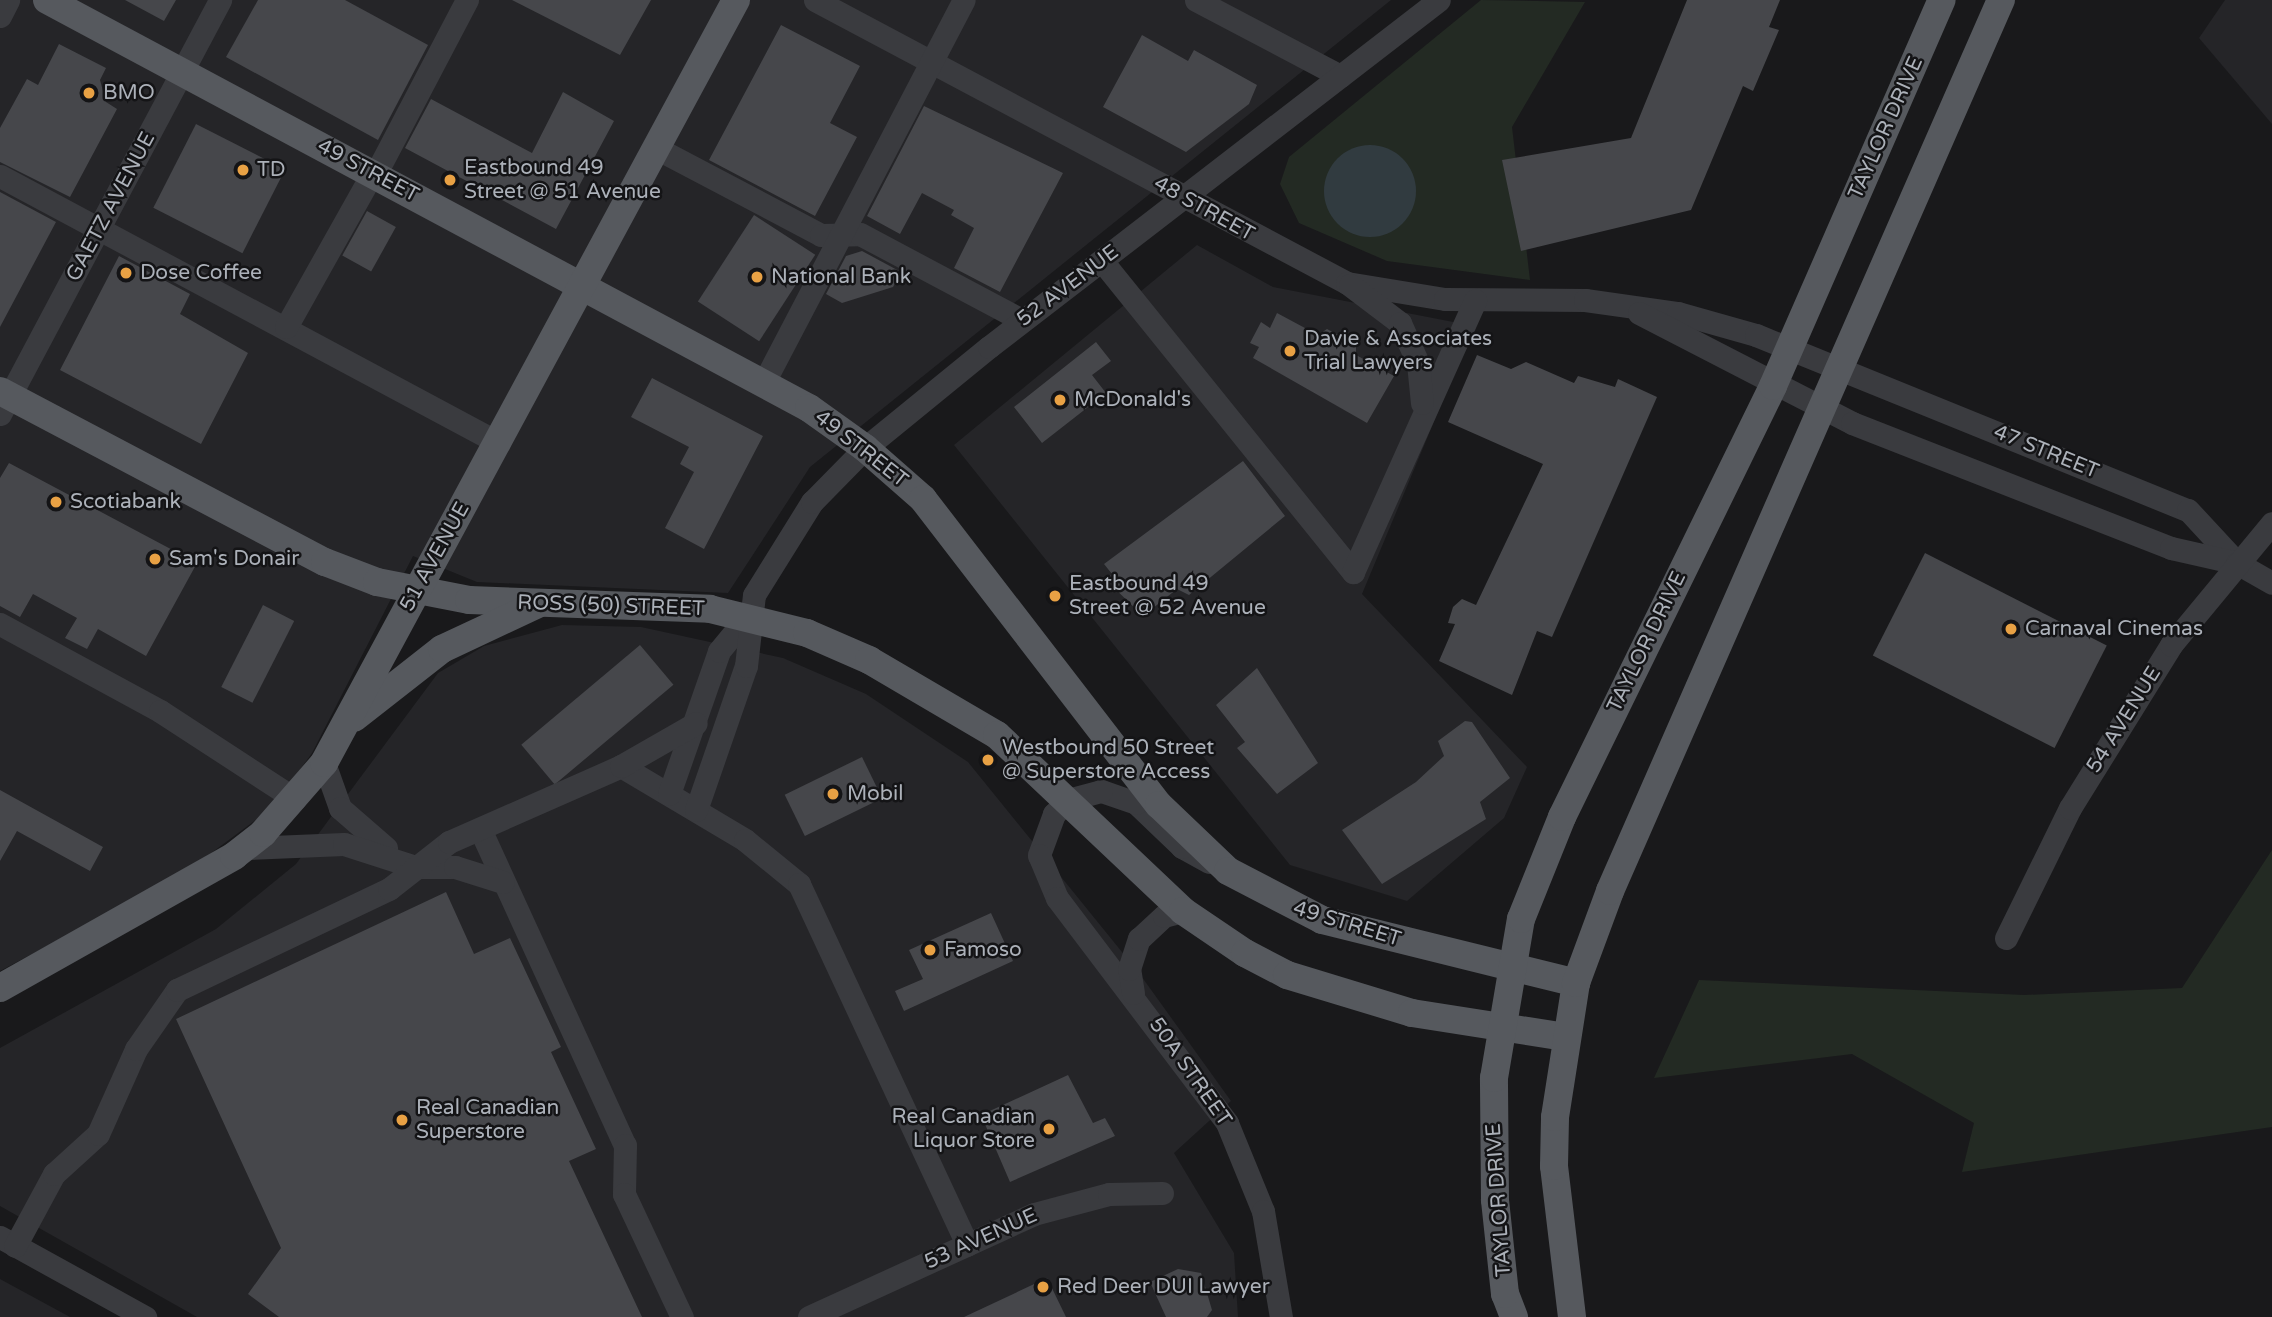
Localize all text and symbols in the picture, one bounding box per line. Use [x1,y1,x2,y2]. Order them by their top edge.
street label: TAYLOR DRIVE [1843,53,1929,203]
place label: BMO [103,80,155,106]
marker: BMO [81,85,97,101]
street label: GAETZ AVENUE [61,128,161,286]
street label: 49 STREET [313,134,423,208]
place label: Eastbound 49 Street @ 51 Avenue [464,155,661,205]
place label: TD [257,157,286,183]
marker: TD [235,162,251,178]
street label: 48 STREET [1149,171,1259,247]
marker: Eastbound 49 Street @ 51 Avenue [442,172,458,188]
street label: 52 AVENUE [1012,240,1124,332]
place label: Dose Coffee [140,260,262,286]
place label: National Bank [771,264,911,290]
marker: Dose Coffee [118,265,134,281]
marker: National Bank [749,269,765,285]
place label: Davie & Associates Trial Lawyers [1304,326,1492,376]
marker: Davie & Associates Trial Lawyers [1282,343,1298,359]
place label: McDonald's [1074,387,1191,413]
marker: McDonald's [1052,392,1068,408]
street label: 49 STREET [809,405,913,493]
street label: 47 STREET [1990,419,2102,485]
place label: Scotiabank [70,489,181,515]
marker: Scotiabank [48,494,64,510]
street label: 51 AVENUE [395,498,475,616]
place label: Sam's Donair [169,546,299,572]
marker: Sam's Donair [147,551,163,567]
street label: TAYLOR DRIVE [1602,567,1692,717]
place label: Eastbound 49 Street @ 52 Avenue [1069,571,1266,621]
marker: Eastbound 49 Street @ 52 Avenue [1047,588,1063,604]
street label: ROSS (50) STREET [517,590,705,622]
place label: Carnaval Cinemas [2025,616,2203,642]
marker: Carnaval Cinemas [2003,621,2019,637]
street label: 54 AVENUE [2081,662,2167,778]
place label: Westbound 50 Street @ Superstore Access [1002,735,1214,785]
marker: Westbound 50 Street @ Superstore Access [980,752,996,768]
place label: Mobil [847,781,903,807]
marker: Mobil [825,786,841,802]
street label: 49 STREET [1290,896,1404,952]
place label: Famoso [944,937,1022,963]
marker: Famoso [922,942,938,958]
street label: 50A STREET [1143,1013,1237,1131]
place label: Real Canadian Superstore [416,1095,559,1145]
place label: Real Canadian Liquor Store [892,1104,1035,1154]
marker: Real Canadian Superstore [394,1112,410,1128]
marker: Real Canadian Liquor Store [1041,1121,1057,1137]
street label: TAYLOR DRIVE [1481,1123,1517,1277]
street label: 53 AVENUE [921,1203,1041,1275]
place label: Red Deer DUI Lawyer [1057,1274,1270,1300]
marker: Red Deer DUI Lawyer [1035,1279,1051,1295]

